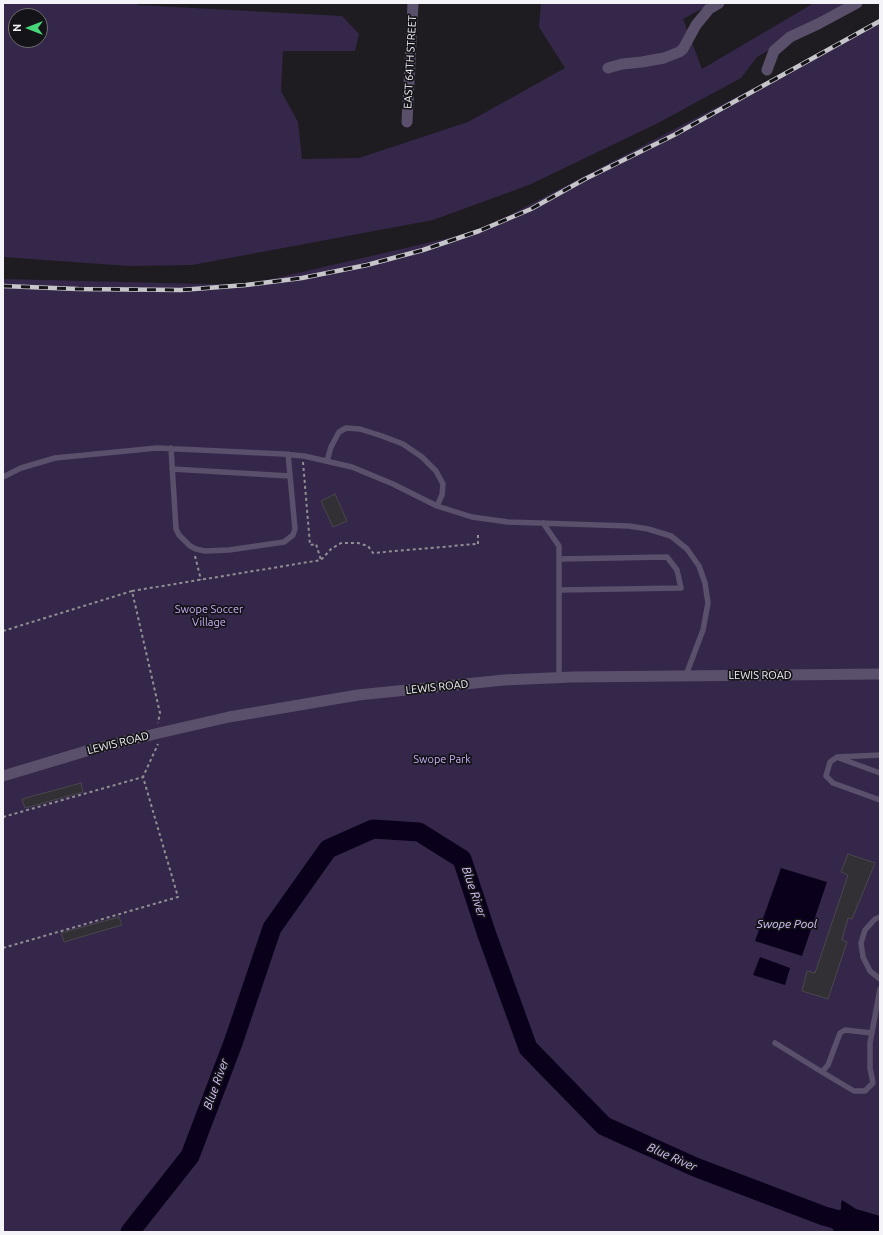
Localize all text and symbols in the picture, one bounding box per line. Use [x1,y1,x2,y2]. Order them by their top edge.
north arrow [8,8,48,48]
street label: EAST 64TH STREET [401,15,419,109]
text: N [11,24,23,32]
park label: Swope Soccer Village [175,602,243,628]
street label: LEWIS ROAD [728,668,792,682]
street label: LEWIS ROAD [405,677,469,697]
street label: LEWIS ROAD [86,729,150,757]
park label: Swope Park [413,752,471,766]
water label: Blue River [459,865,489,919]
water label: Swope Pool [757,917,817,931]
water label: Blue River [200,1057,232,1111]
water label: Blue River [645,1140,699,1174]

